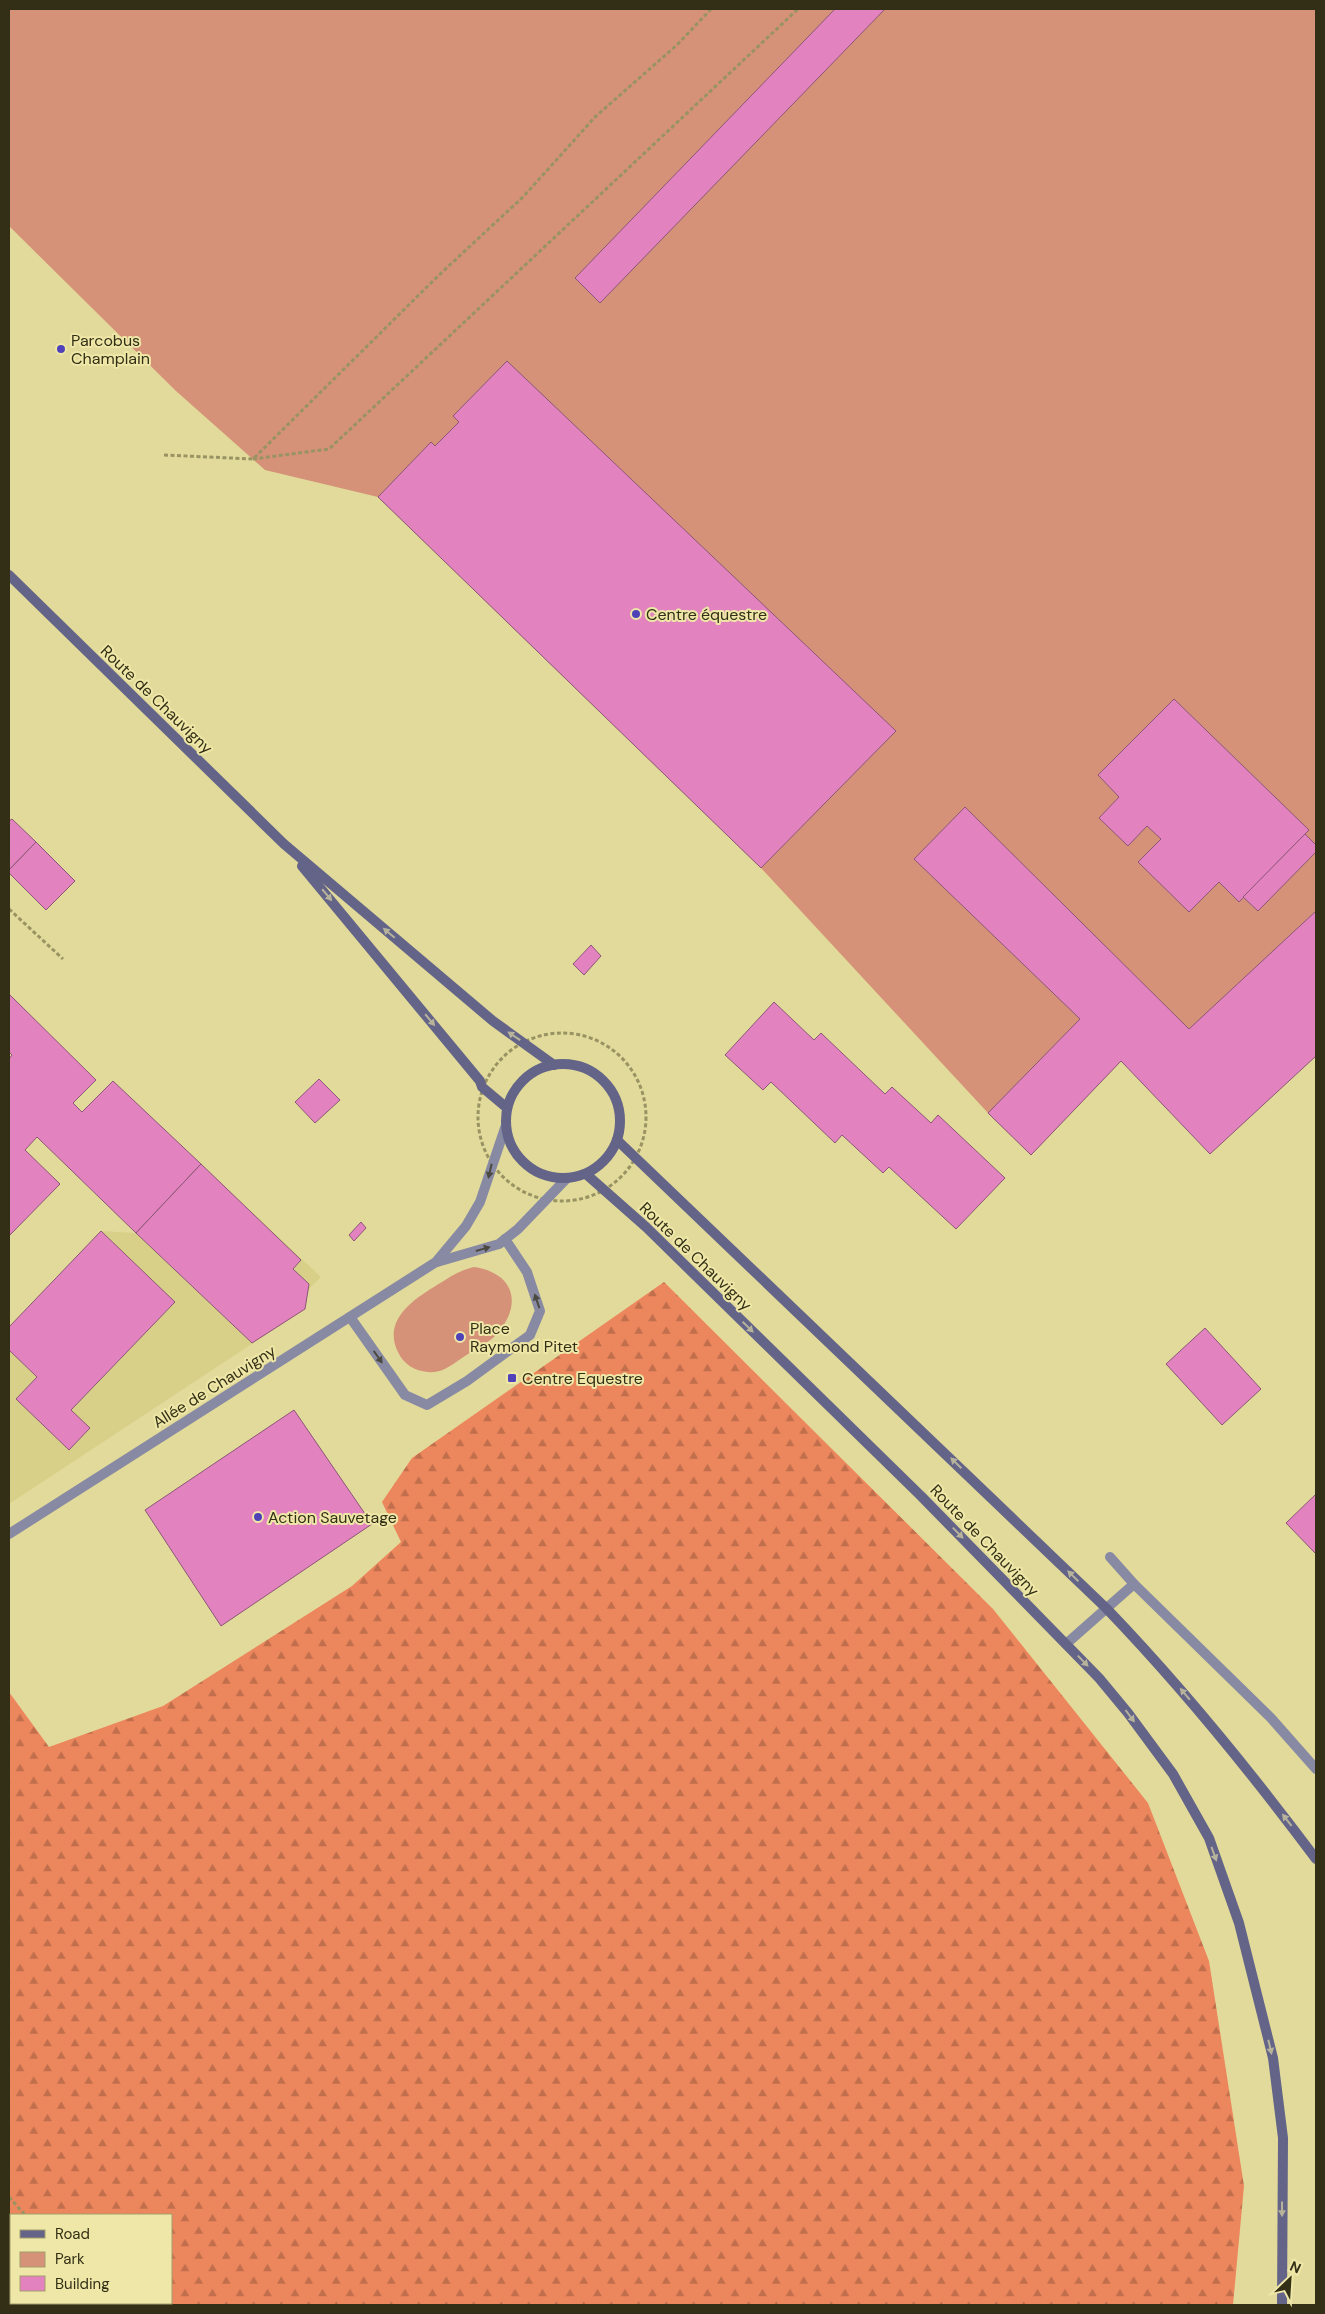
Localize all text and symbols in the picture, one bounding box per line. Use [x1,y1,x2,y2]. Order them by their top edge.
place label: Parcobus Champlain [71,330,150,369]
marker: Parcobus Champlain [55,343,67,355]
place label: Centre équestre [646,604,767,625]
marker: Centre équestre [630,608,642,620]
street label: Route de Chauvigny [96,640,217,758]
one-way arrow [321,888,332,901]
one-way arrow [383,927,395,939]
one-way arrow [425,1013,436,1026]
one-way arrow [507,1031,521,1041]
one-way arrow [486,1163,494,1178]
street label: Route de Chauvigny [635,1197,756,1315]
one-way arrow [475,1244,490,1252]
one-way arrow [532,1293,540,1308]
place label: Place Raymond Pitet [470,1318,578,1357]
one-way arrow [742,1321,754,1333]
marker: Place Raymond Pitet [454,1331,466,1343]
street label: Allée de Chauvigny [149,1340,280,1433]
one-way arrow [373,1350,383,1364]
place label: Centre Equestre [522,1368,643,1389]
marker: Centre Equestre [506,1372,518,1384]
one-way arrow [950,1457,962,1469]
street label: Route de Chauvigny [926,1480,1044,1601]
place label: Action Sauvetage [268,1507,397,1528]
marker: Action Sauvetage [252,1511,264,1523]
one-way arrow [951,1527,963,1539]
one-way arrow [1067,1570,1079,1582]
one-way arrow [1076,1655,1088,1667]
one-way arrow [1179,1687,1190,1700]
one-way arrow [1124,1709,1135,1722]
one-way arrow [1281,1814,1292,1827]
one-way arrow [1211,1846,1218,1861]
one-way arrow [1266,2039,1274,2054]
one-way arrow [1278,2201,1286,2217]
legend [10,2214,172,2304]
text: Road [55,2224,90,2244]
text: Park [55,2249,85,2269]
north arrow [1265,2254,1315,2304]
text: N [1287,2257,1304,2278]
text: Building [55,2274,110,2294]

